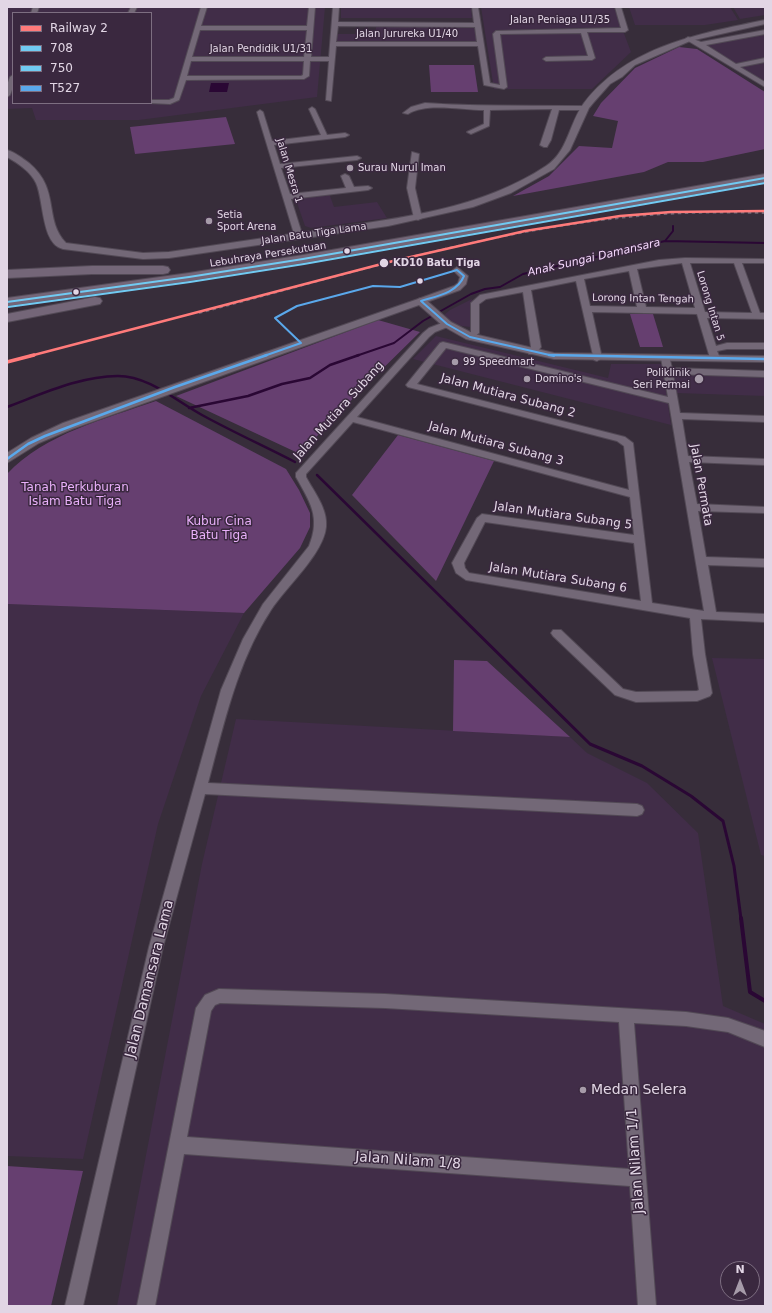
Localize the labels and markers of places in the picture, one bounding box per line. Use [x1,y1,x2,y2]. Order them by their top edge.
place label: Surau Nurul Iman [358,162,446,174]
marker: Surau Nurul Iman [345,163,355,173]
place label: Setia Sport Arena [217,209,276,232]
marker: Setia Sport Arena [204,216,214,226]
unlabelled marker [342,246,352,256]
marker: KD10 Batu Tiga [378,257,390,269]
place label: KD10 Batu Tiga [393,257,480,269]
unlabelled marker [415,276,425,286]
unlabelled marker [71,287,81,297]
place label: 99 Speedmart [463,356,534,368]
marker: 99 Speedmart [450,357,460,367]
place label: Poliklinik Seri Permai [633,367,690,390]
place label: Domino's [535,373,582,385]
marker: Poliklinik Seri Permai [693,373,705,385]
marker: Domino's [522,374,532,384]
place label: Medan Selera [591,1082,687,1098]
marker: Medan Selera [578,1085,588,1095]

